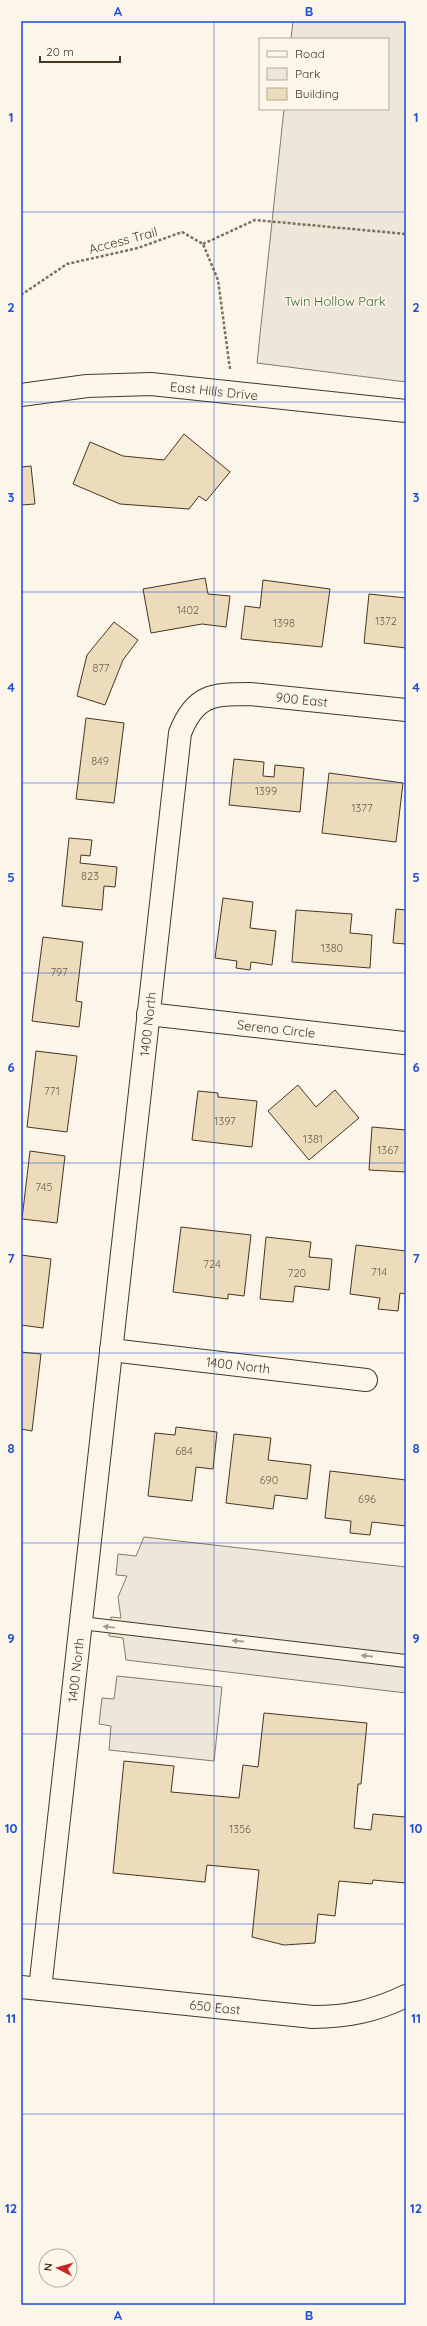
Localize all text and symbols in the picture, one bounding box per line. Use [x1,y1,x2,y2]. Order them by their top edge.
text: A [114,3,123,19]
text: B [305,3,313,19]
scale bar [40,38,120,64]
legend [259,38,389,110]
text: 20 m [46,44,74,59]
text: Road [295,46,325,61]
text: Park [295,66,320,81]
text: Building [295,86,339,101]
text: 1 [8,109,14,125]
text: 1 [413,109,419,125]
street label: Access Trail [87,223,159,257]
park label: Twin Hollow Park [284,293,386,309]
text: 2 [7,299,15,315]
text: 2 [412,299,420,315]
street label: East Hills Drive [169,378,259,403]
text: 3 [8,489,15,505]
text: 3 [413,489,420,505]
house number: 1402 [177,603,199,617]
house number: 1372 [375,614,397,628]
house number: 1398 [273,616,295,630]
house number: 877 [93,661,110,675]
text: 4 [7,679,15,695]
text: 4 [412,679,420,695]
street label: 900 East [275,689,329,710]
house number: 849 [91,754,109,768]
house number: 1399 [255,784,277,798]
house number: 1377 [351,801,373,815]
text: 5 [7,869,15,885]
house number: 823 [81,869,99,883]
text: 5 [412,869,420,885]
house number: 1380 [321,941,343,955]
house number: 797 [50,965,68,979]
street label: 1400 North [136,991,159,1057]
street label: Sereno Circle [236,1016,316,1041]
text: 6 [7,1059,15,1075]
text: 6 [412,1059,420,1075]
house number: 771 [44,1084,60,1098]
house number: 1397 [214,1114,236,1128]
house number: 1381 [303,1132,323,1146]
house number: 1367 [377,1143,399,1157]
house number: 745 [35,1180,53,1194]
text: 7 [7,1250,15,1266]
text: 7 [412,1250,420,1266]
house number: 724 [203,1257,221,1271]
house number: 714 [371,1265,387,1279]
house number: 720 [288,1266,306,1280]
street label: 1400 North [205,1353,271,1377]
text: 8 [7,1440,15,1456]
text: 8 [412,1440,420,1456]
house number: 684 [175,1444,193,1458]
house number: 690 [260,1473,278,1487]
house number: 696 [358,1492,376,1506]
one-way arrow [103,1623,115,1630]
text: 9 [7,1630,15,1646]
text: 9 [412,1630,420,1646]
street label: 1400 North [64,1637,87,1703]
one-way arrow [232,1638,244,1645]
one-way arrow [361,1653,373,1659]
text: 10 [4,1820,18,1836]
text: 10 [409,1820,423,1836]
house number: 1356 [229,1822,251,1836]
street label: 650 East [189,1996,241,2018]
text: 11 [6,2010,16,2026]
text: 11 [411,2010,421,2026]
text: 12 [5,2200,17,2216]
text: 12 [410,2200,422,2216]
north arrow [38,2248,78,2288]
text: N [41,2262,55,2272]
text: A [114,2307,123,2323]
text: B [305,2307,313,2323]

